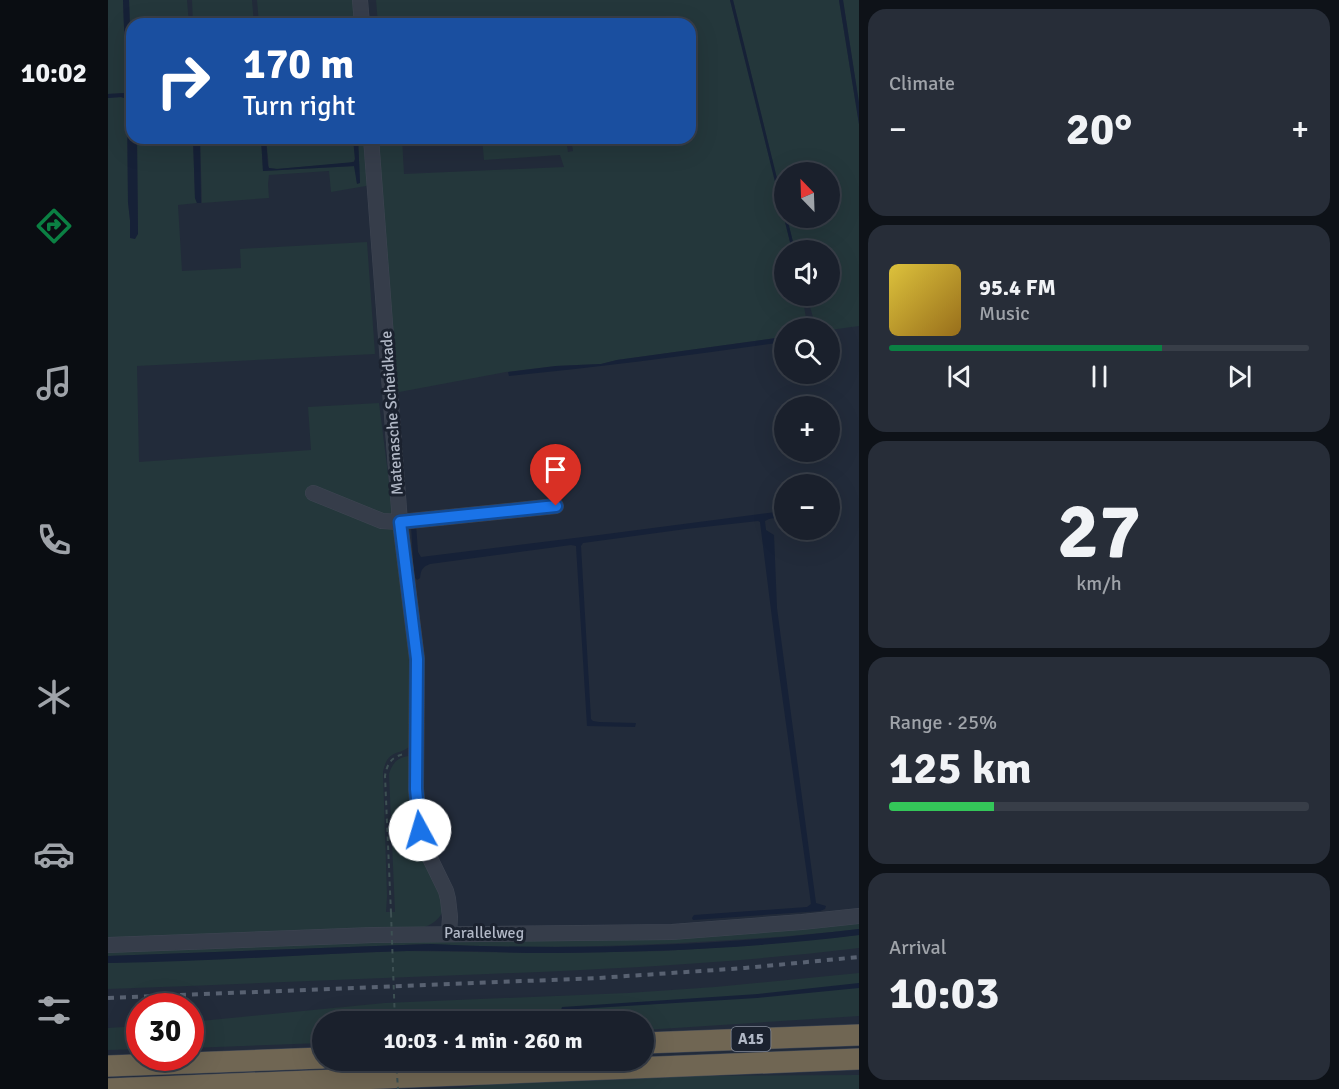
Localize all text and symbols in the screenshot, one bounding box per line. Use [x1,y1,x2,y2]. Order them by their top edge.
text: 170 m [243,39,354,90]
icon: right [144,42,222,120]
text: 10:02 [21,57,87,90]
text: Climate [889,71,955,96]
text: Turn right [243,90,356,123]
text: 20° [1066,102,1132,157]
text: − [889,109,907,150]
text: + [1291,109,1309,150]
north arrow [774,162,840,228]
map controls [774,162,840,540]
icon: directions [33,205,75,247]
button: sound [774,240,840,306]
text: 95.4 FM [979,274,1056,301]
text: Music [979,301,1030,326]
button: search [774,318,840,384]
street label: Matenasche Scheidkade [376,330,408,496]
icon: previous [943,360,976,393]
icon: pause [1083,360,1116,393]
icon: next [1223,360,1256,393]
icon: music [33,362,75,404]
button: + [774,396,840,462]
pin [530,444,581,506]
icon: arrive [539,453,572,486]
button: − [774,474,840,540]
text: 27 [1057,484,1141,580]
icon: phone [33,519,75,561]
text: km/h [1076,571,1122,596]
icon: climate [33,676,75,718]
text: Range · 25% [889,710,997,735]
text: 125 km [889,741,1032,796]
position arrow [388,798,452,862]
icon: car [33,833,75,875]
street label: Parallelweg [444,923,524,943]
text: Arrival [889,935,947,960]
text: 10:03 [889,966,999,1021]
icon: filters [33,989,75,1031]
speed limit sign: 30 [126,993,204,1071]
text: 10:03 · 1 min · 260 m [383,1027,583,1054]
road number: A15 [732,1027,770,1051]

